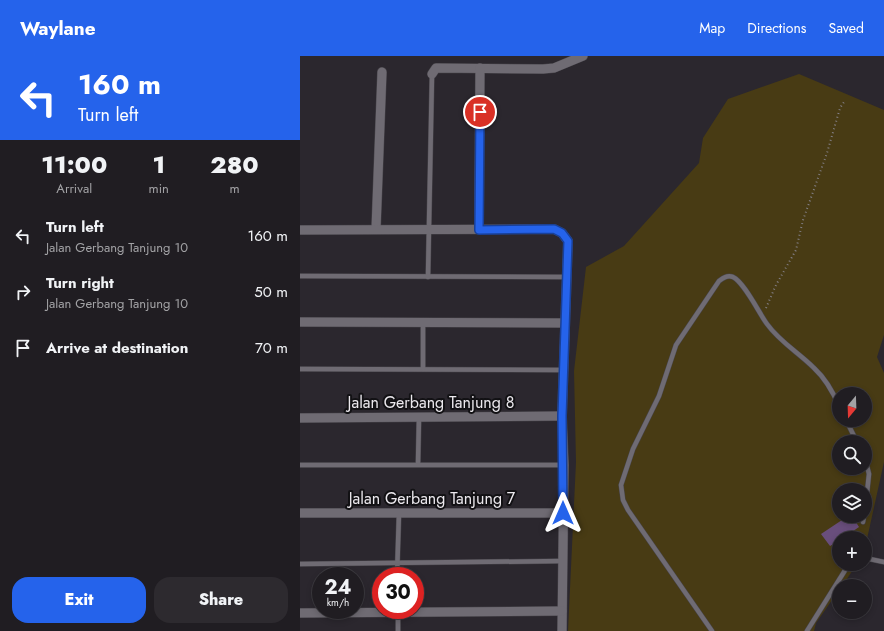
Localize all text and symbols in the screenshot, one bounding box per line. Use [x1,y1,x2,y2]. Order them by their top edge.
text: Waylane [20,15,96,42]
text: Map [699,18,725,38]
text: Directions [747,18,807,38]
text: Saved [829,18,864,38]
text: 160 m [78,64,161,105]
icon: left [12,72,64,124]
pin [463,95,497,129]
icon: arrive [469,101,491,123]
text: Turn left [78,102,138,128]
text: 11:00 [41,147,107,182]
text: 1 [152,147,165,182]
text: 280 [210,147,259,182]
text: Arrival [56,179,92,198]
text: min [149,179,169,198]
text: m [229,179,240,198]
text: Turn left [46,216,104,238]
icon: left [12,225,34,247]
text: 160 m [247,225,288,247]
text: Jalan Gerbang Tanjung 10 [46,238,188,257]
text: Turn right [46,272,114,294]
icon: right [12,281,34,303]
text: 50 m [254,281,288,303]
text: Jalan Gerbang Tanjung 10 [46,294,188,313]
icon: arrive [12,337,34,359]
text: Arrive at destination [46,337,188,359]
text: 70 m [255,337,288,359]
north arrow [832,387,872,427]
map controls [832,387,872,619]
street label: Jalan Gerbang Tanjung 8 [346,391,514,414]
button: search [832,435,872,475]
button: layers [832,483,872,523]
street label: Jalan Gerbang Tanjung 7 [347,487,516,510]
position arrow [542,492,584,534]
button: + [832,531,872,571]
speed limit sign: 30 [372,567,424,619]
text: 24 [324,573,352,602]
button: Exit [12,577,146,623]
button: Share [154,577,288,623]
button: − [832,579,872,619]
text: km/h [327,595,349,610]

